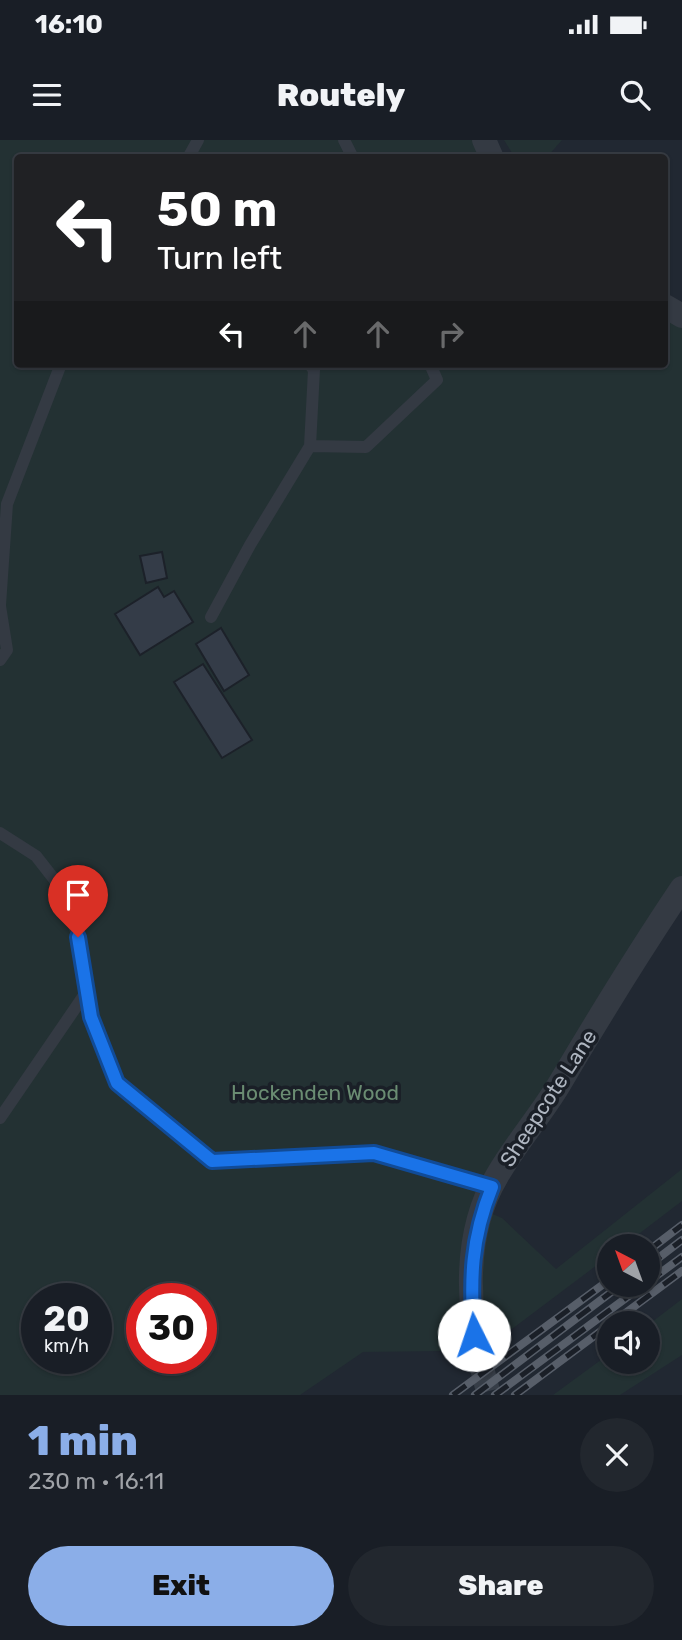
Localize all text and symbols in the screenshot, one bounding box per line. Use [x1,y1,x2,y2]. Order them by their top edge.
text: 16:10 [35,9,103,40]
icon: menu [28,76,66,114]
text: Routely [277,76,405,114]
icon: search [616,76,654,114]
text: 50 m [157,180,277,238]
icon: left [42,182,133,273]
text: Turn left [157,239,282,277]
icon: left [213,315,251,353]
icon: ahead [286,315,324,353]
icon: ahead [359,315,397,353]
icon: right [432,315,470,353]
pin [48,865,108,937]
icon: arrive [59,876,97,914]
street label: Sheepcote Lane [494,1025,602,1171]
park label: Hockenden Wood [231,1080,399,1105]
north arrow [597,1234,660,1297]
map controls [597,1234,660,1374]
speed limit sign: 30 [126,1283,217,1374]
text: 20 [43,1298,90,1340]
position arrow [437,1298,511,1372]
button: sound [597,1311,660,1374]
text: km/h [44,1335,89,1357]
text: 1 min [28,1416,138,1466]
button: close [580,1418,654,1492]
text: 230 m · 16:11 [28,1467,164,1495]
button: Exit [28,1546,334,1626]
button: Share [348,1546,654,1626]

